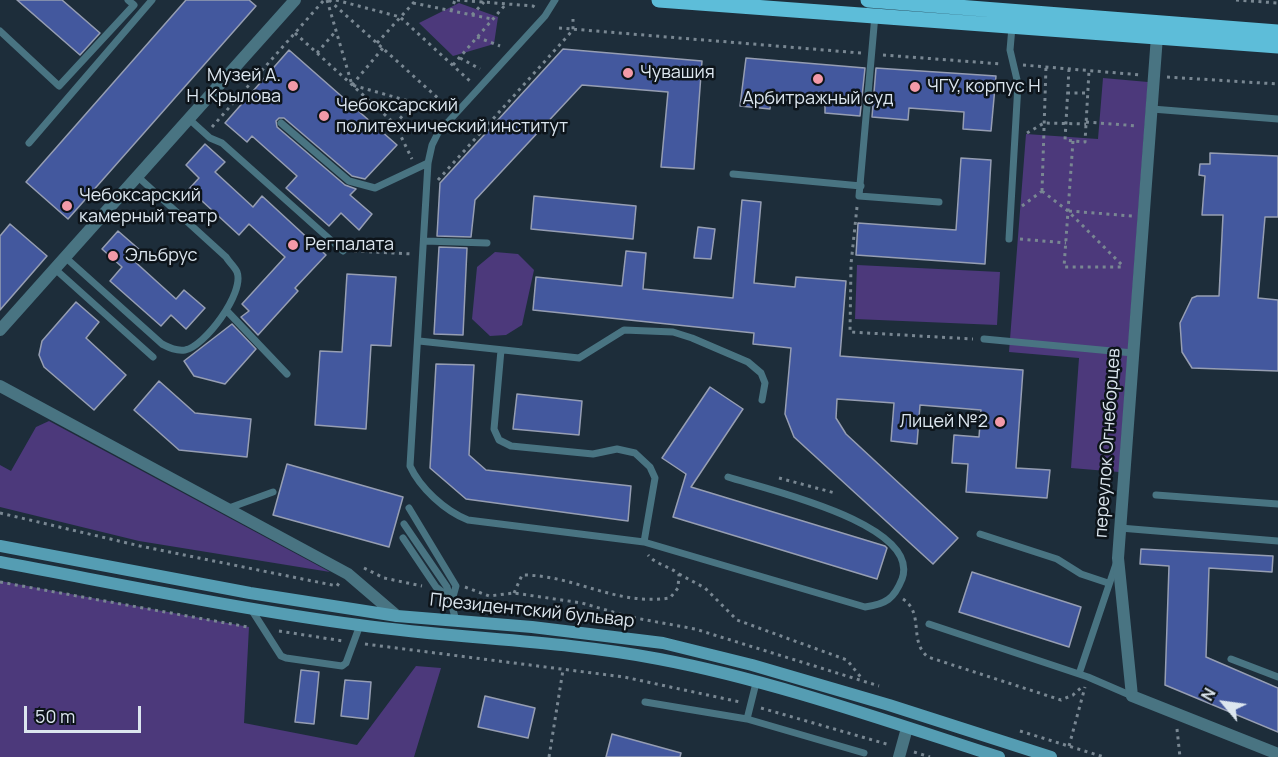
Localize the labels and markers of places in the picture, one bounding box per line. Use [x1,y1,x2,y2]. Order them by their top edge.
place label: Чувашия [640,62,715,84]
place label: Музей А. Н. Крылова [186,65,281,107]
marker: Чувашия [621,66,635,80]
marker: Арбитражный суд [811,72,825,86]
place label: ЧГУ, корпус Н [927,76,1041,98]
marker: Музей А. Н. Крылова [286,79,300,93]
marker: ЧГУ, корпус Н [908,80,922,94]
place label: Арбитражный суд [742,88,894,110]
place label: Чебоксарский политехнический институт [336,95,568,138]
marker: Чебоксарский политехнический институт [317,109,331,123]
place label: Чебоксарский камерный театр [79,185,217,228]
marker: Чебоксарский камерный театр [60,199,74,213]
place label: Регпалата [305,234,394,256]
marker: Регпалата [286,238,300,252]
place label: Эльбрус [125,245,198,267]
marker: Эльбрус [106,249,120,263]
place label: Лицей №2 [900,411,988,433]
marker: Лицей №2 [993,415,1007,429]

